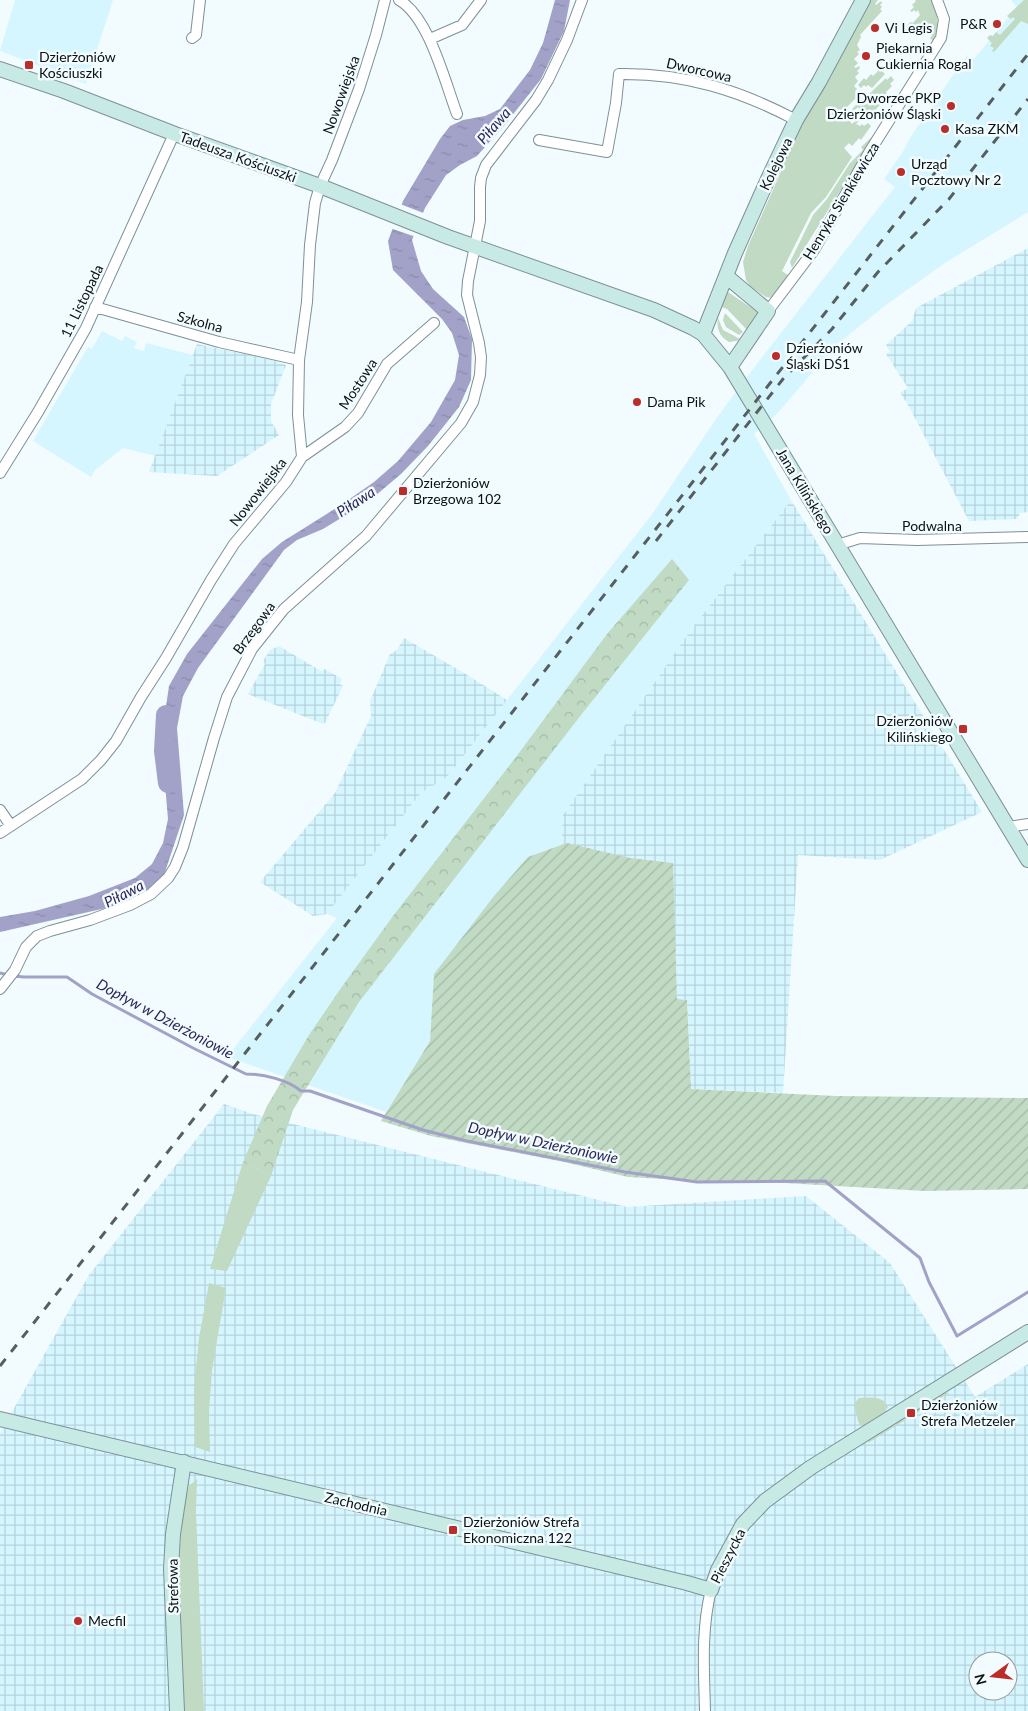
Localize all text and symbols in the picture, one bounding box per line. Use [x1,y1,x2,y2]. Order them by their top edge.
place label: P&R [960,15,987,32]
marker: P&R [991,18,1003,30]
place label: Vi Legis [885,19,932,36]
marker: Vi Legis [869,22,881,34]
place label: Piekarnia Cukiernia Rogal [876,39,971,72]
place label: Dzierżoniów Kościuszki [39,48,116,81]
marker: Piekarnia Cukiernia Rogal [860,50,872,62]
street label: Nowowiejska [318,53,363,136]
street label: Dworcowa [665,54,733,85]
marker: Dzierżoniów Kościuszki [23,59,35,71]
place label: Dworzec PKP Dzierżoniów Śląski [827,89,941,122]
marker: Dworzec PKP Dzierżoniów Śląski [945,100,957,112]
water label: Piława [473,103,514,147]
place label: Kasa ZKM [955,120,1019,137]
marker: Kasa ZKM [939,123,951,135]
street label: Tadeusza Kościuszki [177,127,299,186]
street label: Kolejowa [756,135,796,193]
street label: Henryka Sienkiewicza [799,139,882,262]
place label: Urząd Pocztowy Nr 2 [911,155,1001,188]
marker: Urząd Pocztowy Nr 2 [895,166,907,178]
street label: 11 Listopada [57,262,107,340]
street label: Szkolna [176,307,225,336]
place label: Dzierżoniów Śląski DŚ1 [786,339,863,372]
marker: Dzierżoniów Śląski DŚ1 [770,350,782,362]
street label: Mostowa [335,355,380,412]
place label: Dama Pik [647,393,706,410]
marker: Dama Pik [631,396,643,408]
street label: Jana Kilińskiego [773,445,838,537]
street label: Nowowiejska [226,454,290,529]
place label: Dzierżoniów Brzegowa 102 [413,474,501,507]
water label: Piława [333,482,378,520]
marker: Dzierżoniów Brzegowa 102 [397,485,409,497]
street label: Podwalna [902,517,962,534]
street label: Brzegowa [229,598,278,657]
place label: Dzierżoniów Kilińskiego [876,712,953,745]
marker: Dzierżoniów Kilińskiego [957,723,969,735]
water label: Piława [101,875,147,911]
water label: Dopływ w Dzierżoniowie [94,974,237,1062]
water label: Dopływ w Dzierżoniowie [467,1117,620,1167]
place label: Dzierżoniów Strefa Metzeler [921,1396,1015,1429]
marker: Dzierżoniów Strefa Metzeler [905,1407,917,1419]
street label: Zachodnia [323,1488,389,1519]
place label: Dzierżoniów Strefa Ekonomiczna 122 [463,1513,579,1546]
marker: Dzierżoniów Strefa Ekonomiczna 122 [447,1524,459,1536]
street label: Pieszycka [707,1525,749,1586]
street label: Strefowa [164,1558,181,1614]
place label: Mecfil [88,1612,126,1629]
marker: Mecfil [72,1615,84,1627]
north arrow [968,1651,1018,1701]
text: N [970,1672,990,1687]

